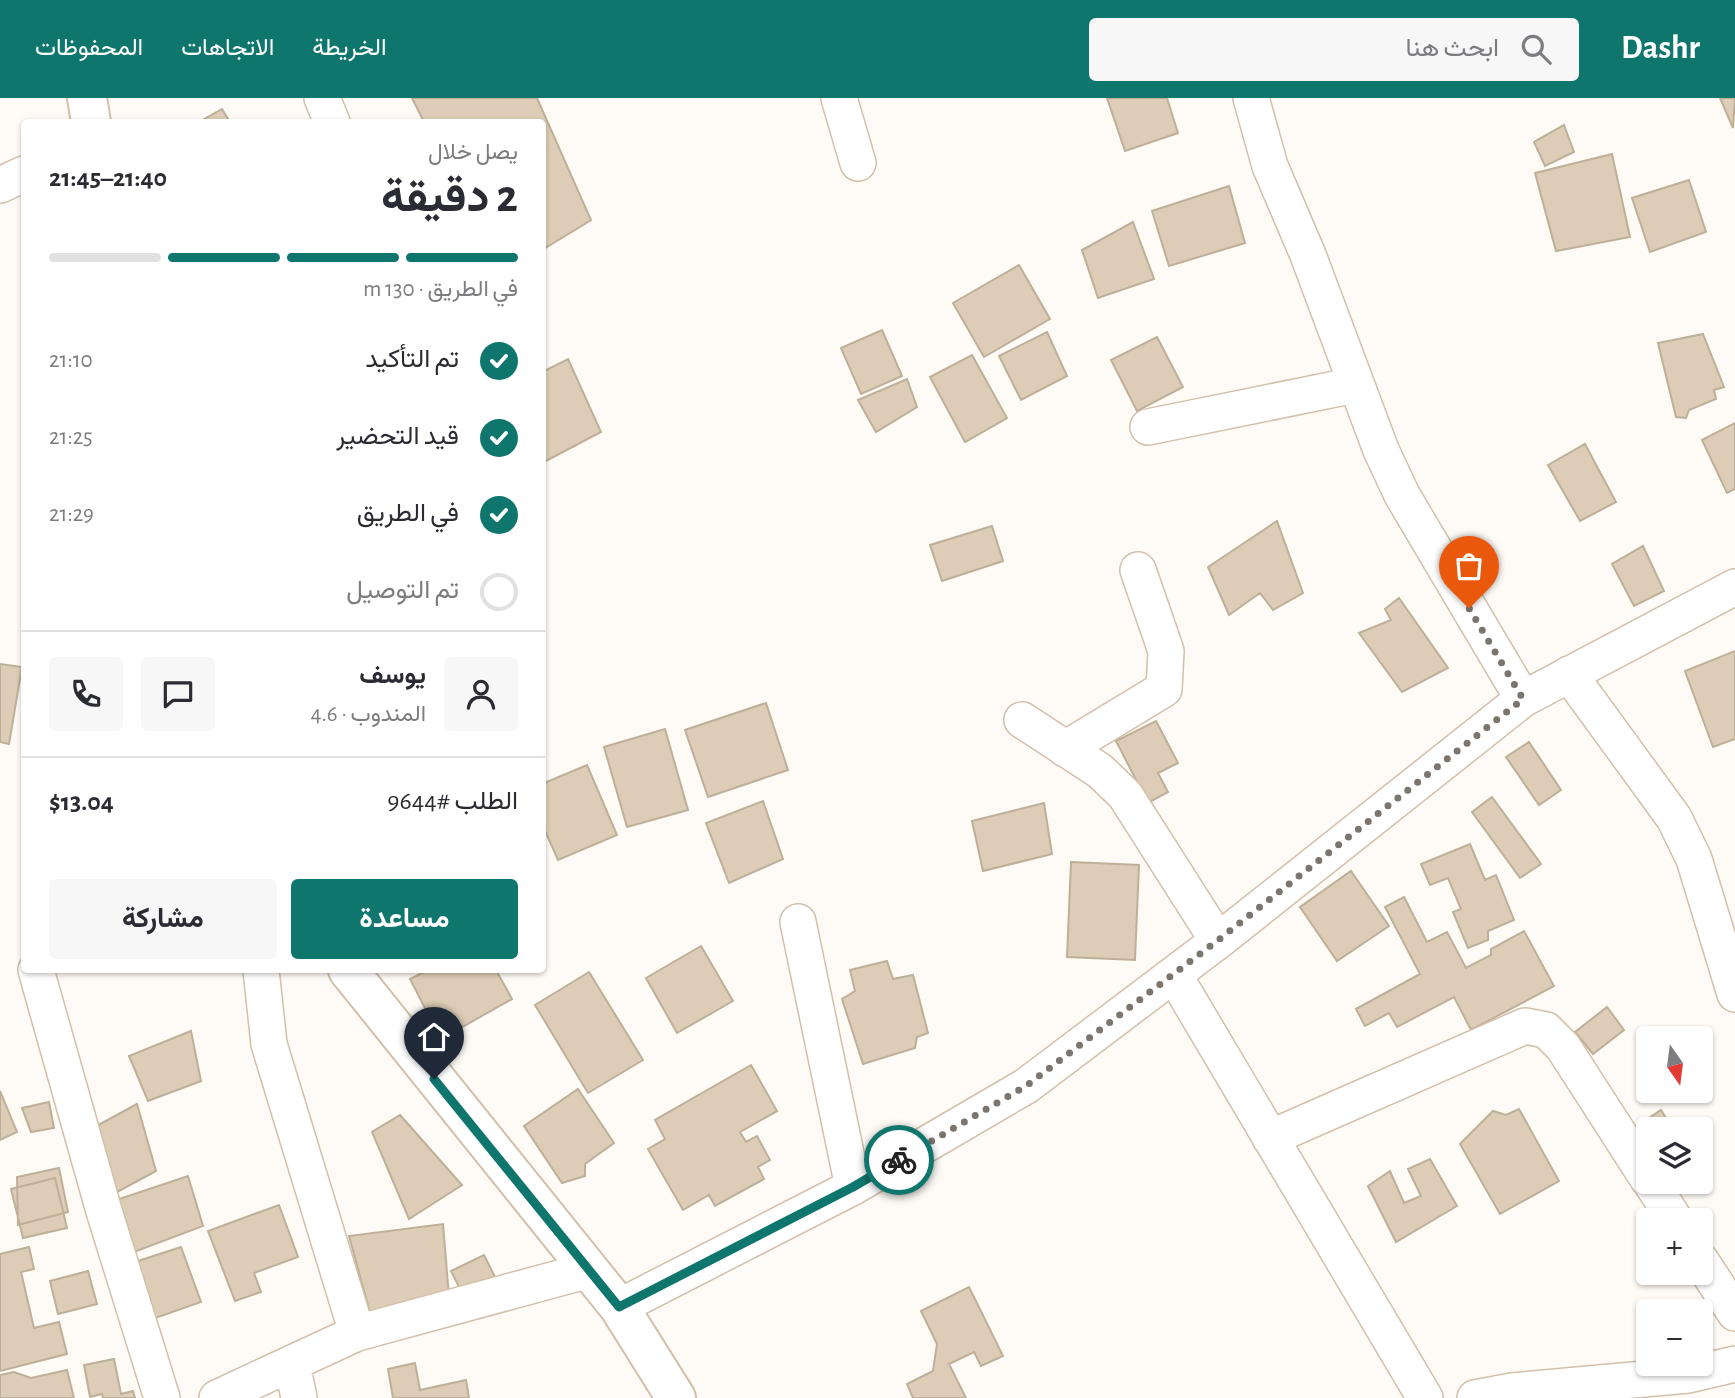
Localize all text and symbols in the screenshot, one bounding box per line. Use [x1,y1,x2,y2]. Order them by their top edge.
search box [1089,18,1579,81]
icon: search [1517,30,1555,68]
text: Dashr [1621,32,1700,65]
text: ابحث هنا [1406,35,1499,61]
text: المحفوظات [35,36,143,60]
text: الاتجاهات [181,36,274,60]
text: الخريطة [312,36,387,60]
text: يصل خلال [428,141,518,164]
text: 21:40–21:45 [49,165,167,191]
text: 2 دقيقة [381,174,518,220]
text: في الطريق · 130 m [363,278,518,301]
icon: check [480,342,518,380]
text: تم التأكيد [365,346,459,372]
text: 21:10 [49,349,93,372]
icon: check [480,419,518,457]
text: قيد التحضير [336,423,459,449]
text: 21:25 [49,426,93,449]
icon: check [480,496,518,534]
text: في الطريق [357,500,459,526]
text: 21:29 [49,503,94,526]
pin [1439,536,1499,608]
icon: bag [1450,547,1488,585]
text: تم التوصيل [346,577,459,603]
button: phone [49,657,123,731]
button: chat [141,657,215,731]
button: person [444,657,518,731]
text: يوسف [359,662,426,688]
text: المندوب · 4.6 [311,703,426,726]
text: الطلب #9644 [387,788,518,814]
text: $13.04 [49,789,114,815]
button: مشاركة [49,879,277,959]
button: مساعدة [291,879,518,959]
pin [404,1007,464,1079]
icon: home [415,1018,453,1056]
north arrow [1636,1026,1713,1102]
map controls [1636,1026,1713,1376]
button: layers [1636,1117,1713,1194]
courier [864,1125,934,1195]
icon: bike [880,1141,918,1179]
button: + [1636,1208,1713,1285]
button: − [1636,1299,1713,1376]

